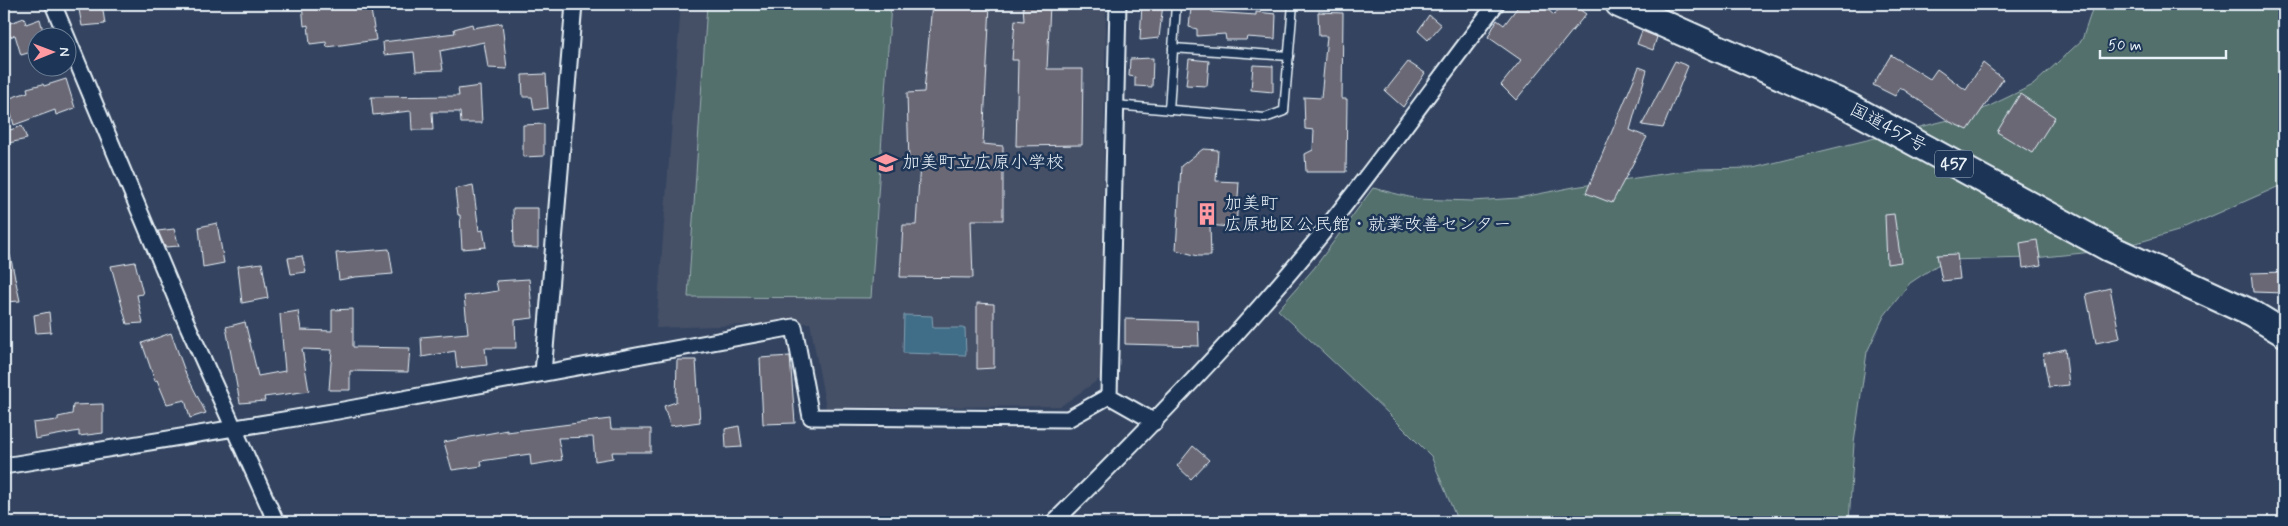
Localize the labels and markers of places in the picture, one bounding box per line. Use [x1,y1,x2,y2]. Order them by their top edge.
school or university icon: 加美町立広原小学校 [873,150,899,176]
place label: 加美町立広原小学校 [902,151,1064,175]
place label: 加美町 広原地区公民館・就業改善センター [1224,192,1511,237]
building icon: 加美町 広原地区公民館・就業改善センター [1194,201,1220,227]

